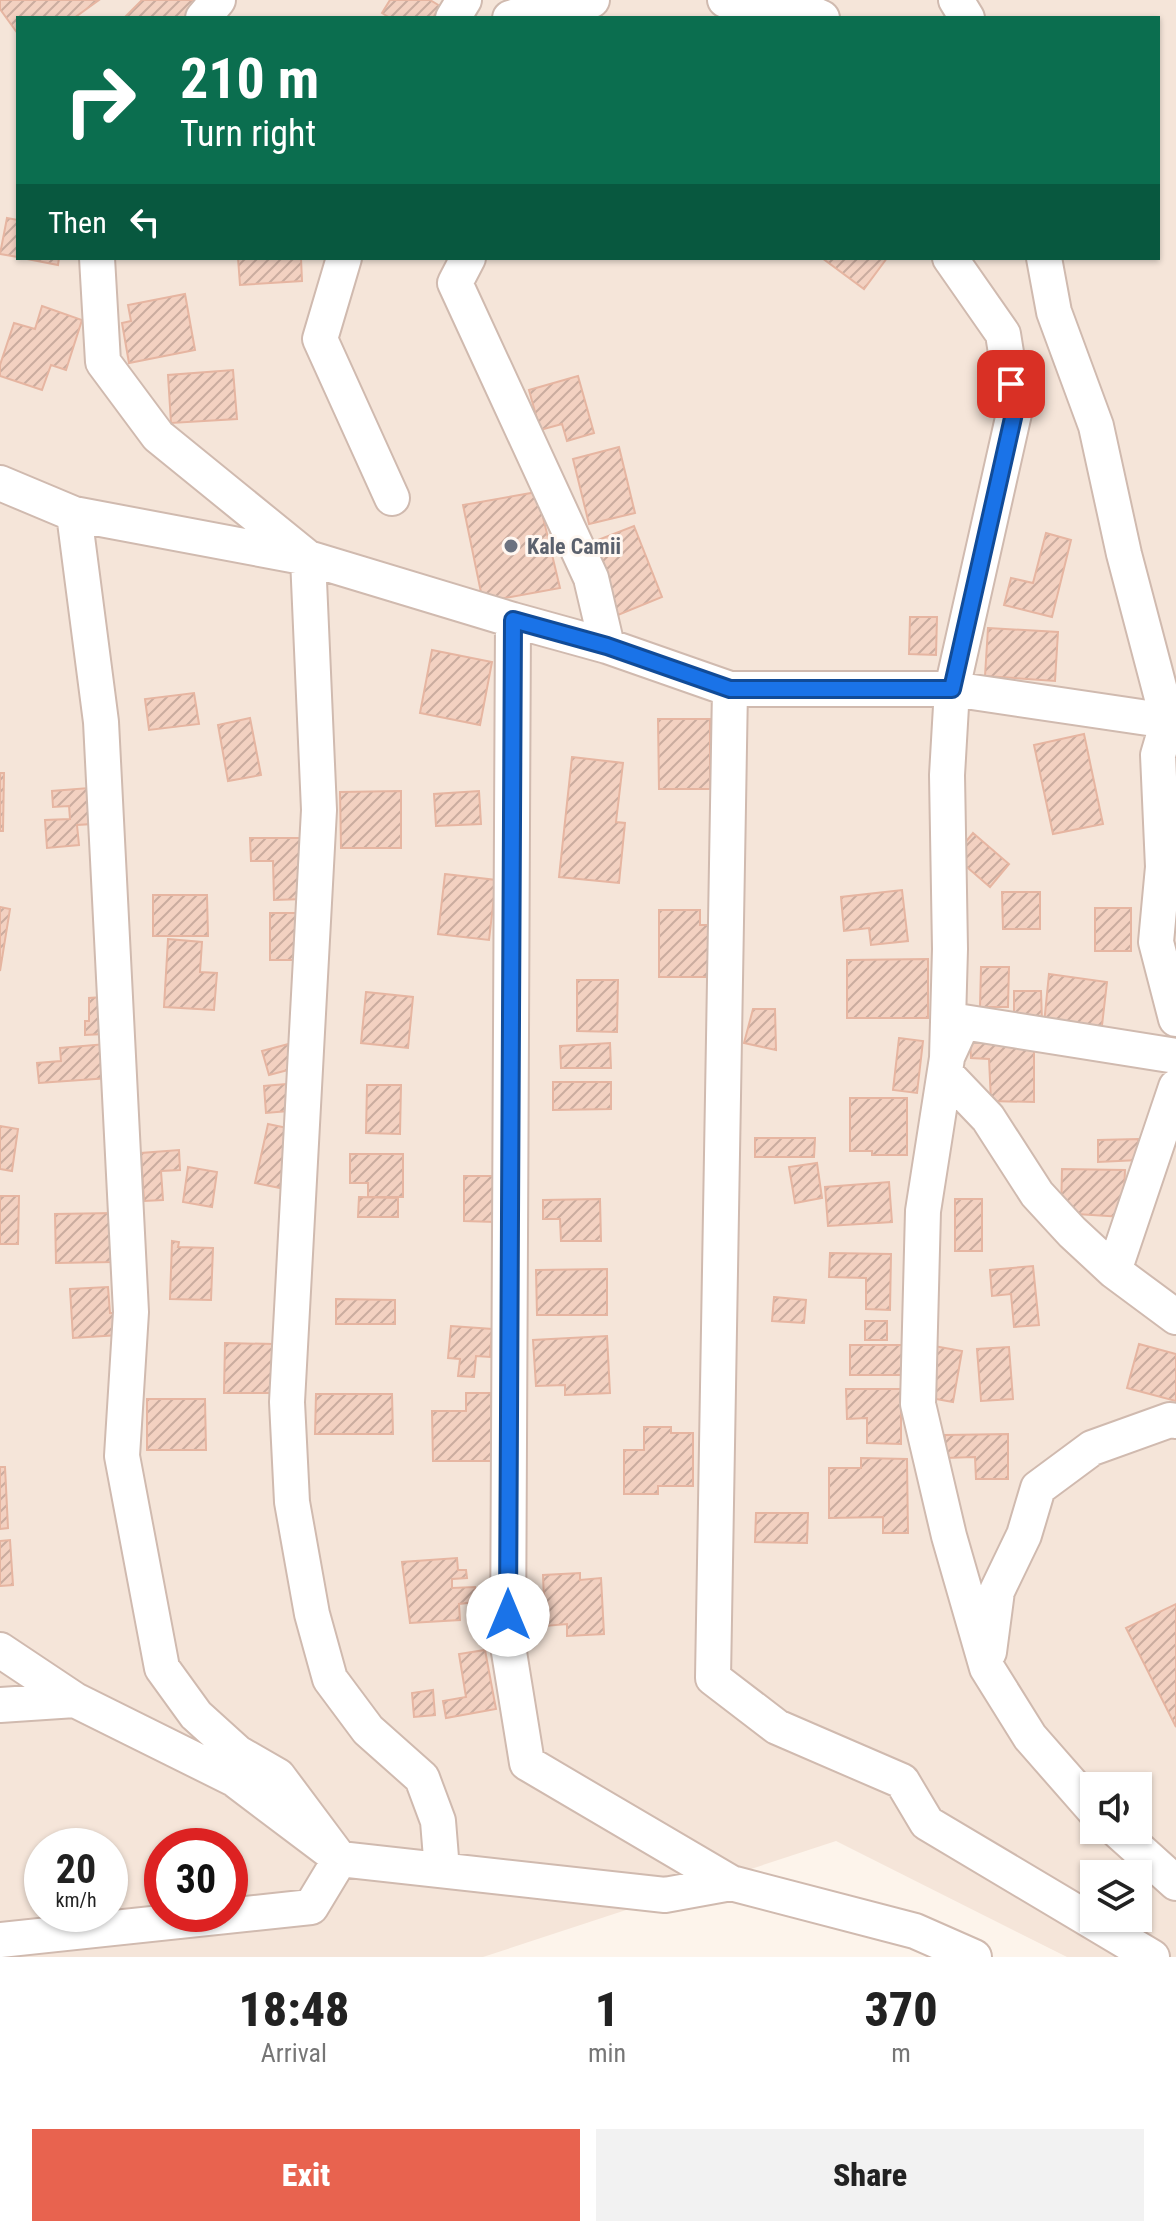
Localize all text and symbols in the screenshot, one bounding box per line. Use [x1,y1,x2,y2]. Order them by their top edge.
text: 210 m [180,46,319,112]
icon: right [48,48,152,152]
text: Turn right [180,113,316,155]
icon: left [123,200,167,244]
text: Then [48,205,107,240]
pin [977,350,1045,418]
icon: arrive [989,362,1033,406]
place label: Kale Camii [527,534,621,559]
marker: Kale Camii [502,537,520,555]
position arrow [466,1573,550,1657]
map controls [1080,1772,1152,1932]
button: sound [1080,1772,1152,1844]
speed limit sign: 30 [144,1828,248,1932]
text: 20 [56,1846,96,1893]
button: layers [1080,1860,1152,1932]
text: km/h [55,1888,97,1912]
text: 18:48 [238,1981,350,2038]
text: 1 [595,1981,619,2038]
text: 370 [864,1981,938,2038]
text: Arrival [261,2038,327,2068]
text: min [588,2038,626,2068]
text: m [891,2038,911,2068]
button: Exit [32,2129,580,2221]
button: Share [596,2129,1144,2221]

